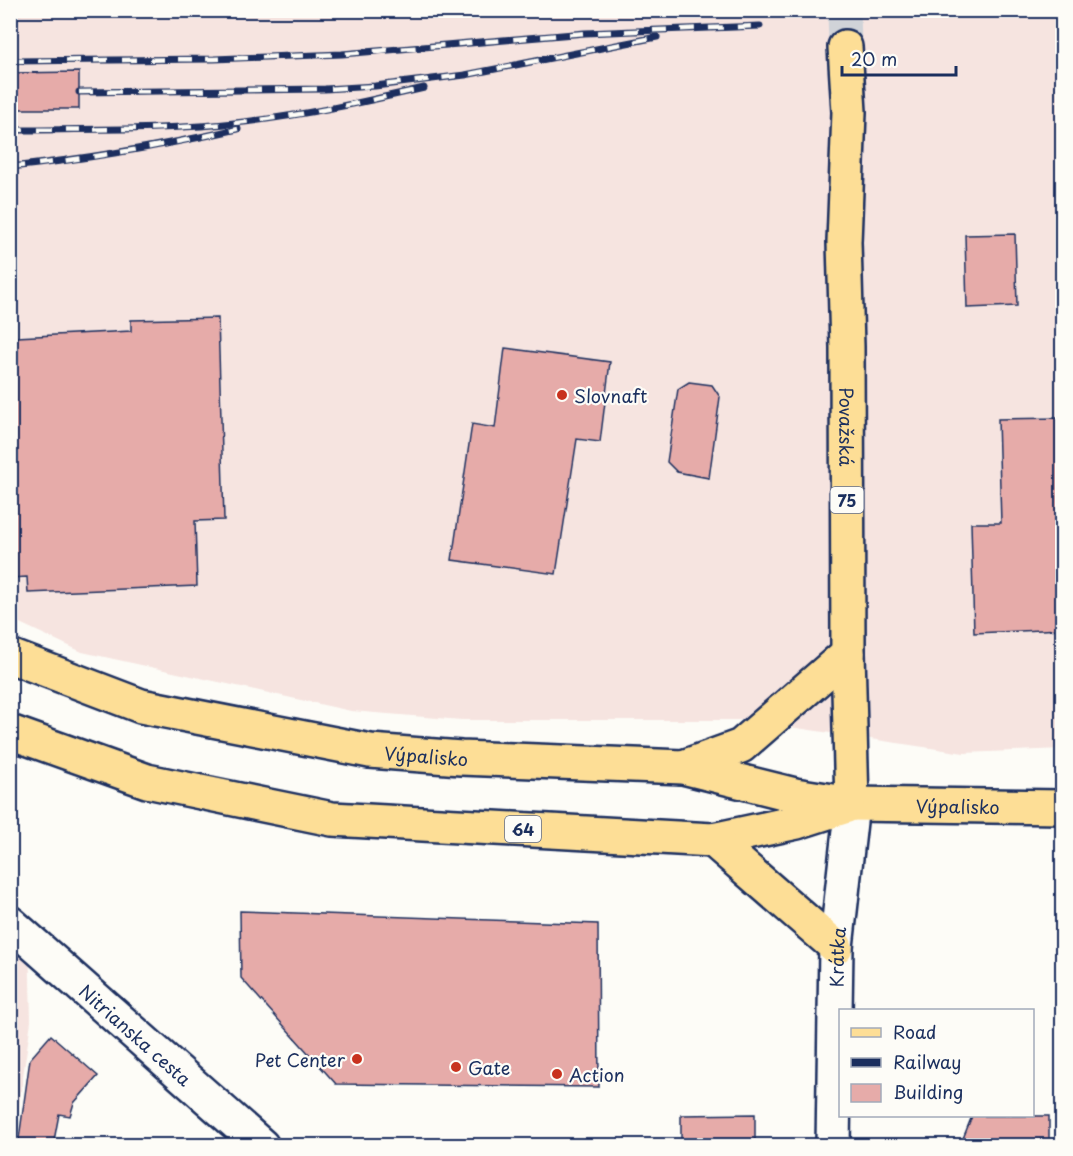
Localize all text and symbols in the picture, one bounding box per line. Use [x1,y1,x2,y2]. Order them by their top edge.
scale bar [842,39,956,77]
text: 20 m [851,45,897,72]
place label: Slovnaft [574,382,647,409]
street label: Považská [834,387,861,467]
marker: Slovnaft [555,388,569,402]
road number: 75 [830,487,864,513]
street label: Výpalisko [383,739,469,772]
street label: Výpalisko [916,791,1000,820]
road number: 64 [505,816,541,842]
street label: Krátka [822,924,852,988]
street label: Nitrianska cesta [74,977,198,1092]
legend [839,1009,1034,1117]
text: Road [893,1018,937,1045]
place label: Pet Center [255,1046,346,1073]
text: Railway [893,1048,961,1075]
marker: Pet Center [350,1052,364,1066]
place label: Gate [468,1054,510,1081]
marker: Gate [449,1060,463,1074]
place label: Action [569,1061,625,1088]
marker: Action [550,1067,564,1081]
text: Building [893,1078,963,1105]

